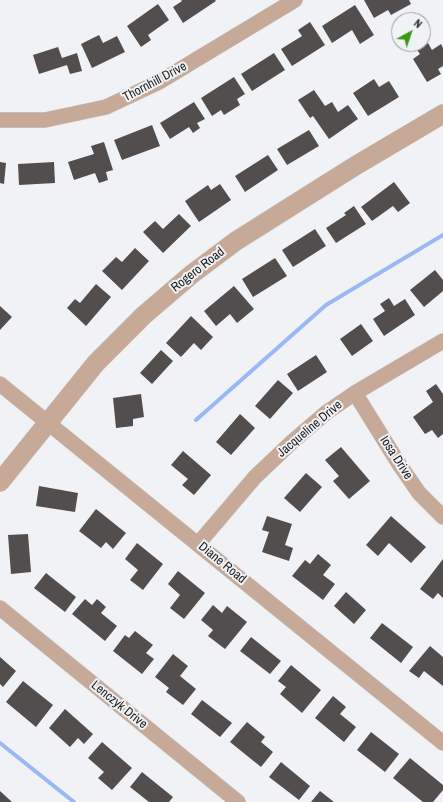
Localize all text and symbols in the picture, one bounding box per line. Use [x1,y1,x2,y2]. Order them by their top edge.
north arrow [391,12,431,52]
text: N [411,16,425,31]
street label: Thornhill Drive [120,59,190,105]
street label: Rogero Road [168,244,228,296]
street label: Jacqueline Drive [274,397,346,461]
street label: Iosa Drive [376,433,416,483]
street label: Diane Road [195,539,249,587]
street label: Lenczyk Drive [88,678,150,732]

